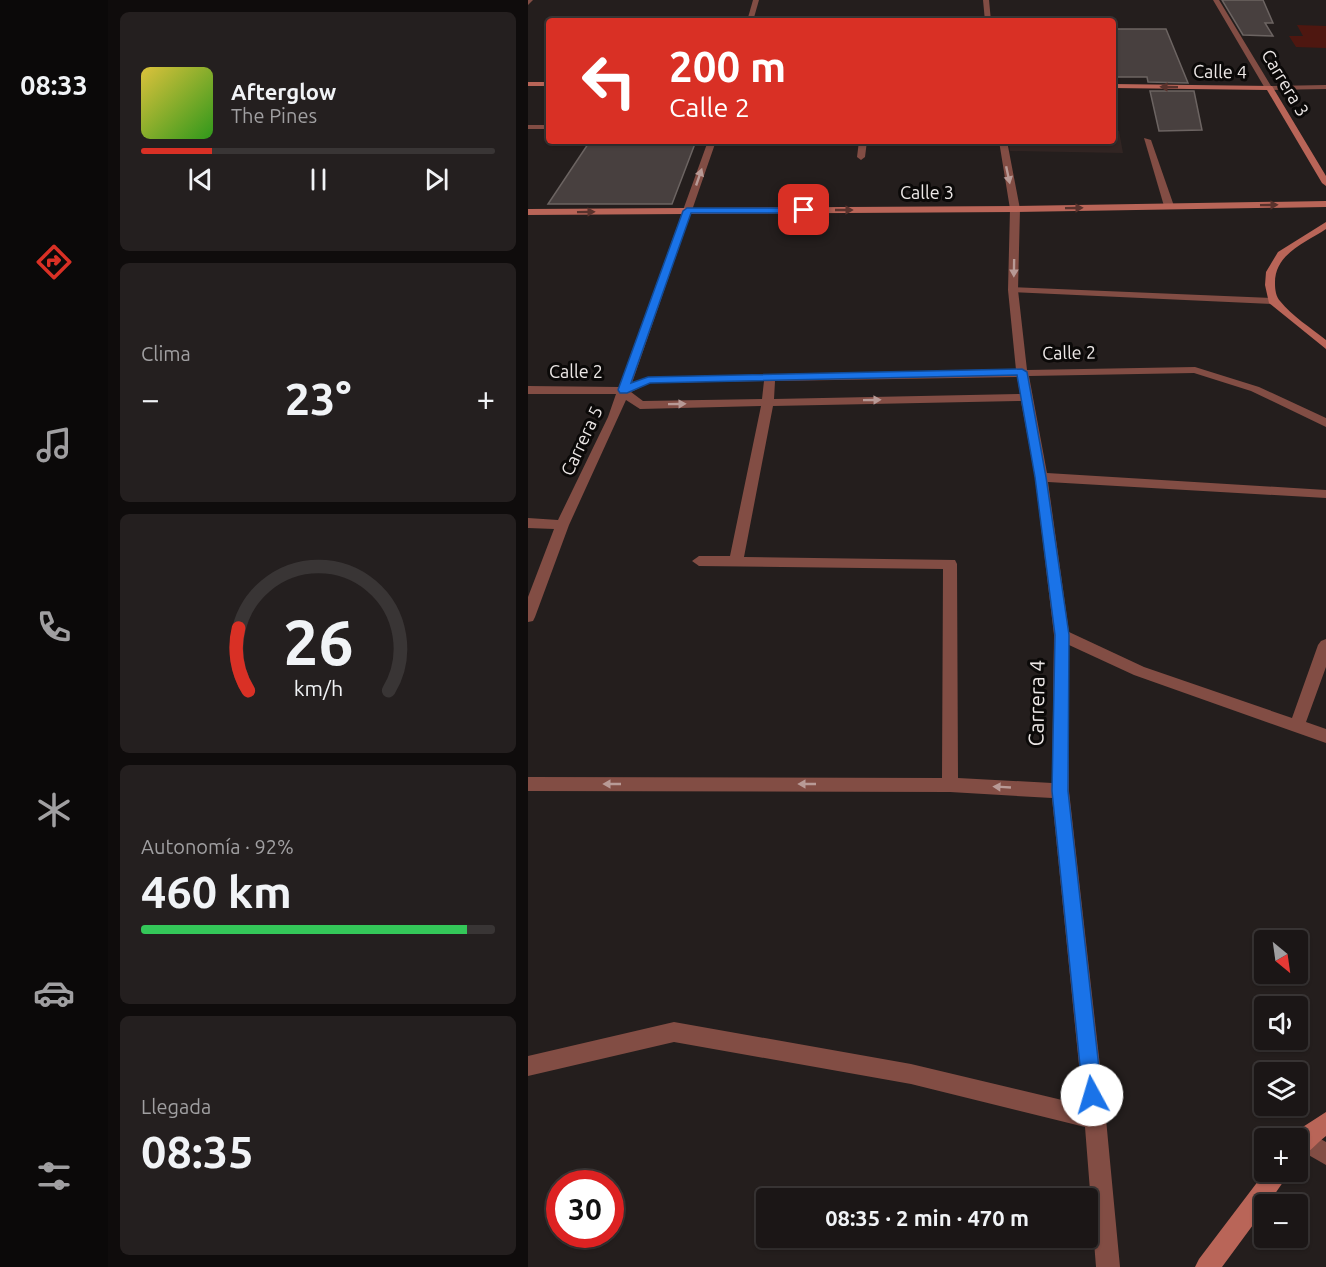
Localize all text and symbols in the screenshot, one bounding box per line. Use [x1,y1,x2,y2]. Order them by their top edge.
icon: left [570,42,648,120]
text: 200 m [669,43,786,90]
street label: Carrera 3 [1258,46,1314,119]
street label: Calle 4 [1193,61,1247,81]
text: 08:33 [20,70,88,100]
text: Afterglow [231,79,336,104]
one-way arrow [1159,82,1178,92]
text: Calle 2 [669,92,750,122]
text: The Pines [231,104,317,127]
icon: previous [184,163,217,196]
icon: pause [302,163,335,196]
icon: next [420,163,453,196]
one-way arrow [1004,166,1014,185]
one-way arrow [695,168,705,186]
street label: Calle 3 [900,182,954,202]
pin [778,184,829,235]
icon: arrive [787,193,820,226]
one-way arrow [1259,200,1278,210]
one-way arrow [1064,203,1083,213]
one-way arrow [835,205,854,215]
one-way arrow [577,207,596,216]
icon: directions [33,241,75,283]
one-way arrow [1009,258,1019,277]
text: Clima [141,342,191,365]
street label: Calle 2 [1042,342,1096,362]
street label: Calle 2 [549,361,603,381]
text: 23° [285,373,351,424]
text: − [141,380,160,417]
text: + [476,380,495,417]
one-way arrow [862,395,881,405]
one-way arrow [667,399,686,409]
street label: Carrera 5 [556,403,606,478]
icon: music [33,424,75,466]
icon: phone [33,606,75,648]
text: 26 [283,607,353,677]
street label: Carrera 4 [1023,659,1049,746]
text: km/h [293,676,343,700]
one-way arrow [602,779,621,789]
one-way arrow [797,779,816,789]
one-way arrow [992,783,1011,792]
icon: climate [33,789,75,831]
text: Autonomía · 92% [141,835,294,858]
text: 460 km [141,866,292,917]
north arrow [1254,930,1308,984]
map controls [1254,930,1308,1248]
icon: car [33,972,75,1014]
button: sound [1254,996,1308,1050]
button: layers [1254,1062,1308,1116]
position arrow [1060,1063,1124,1127]
text: Llegada [141,1095,211,1118]
text: 08:35 [141,1126,254,1177]
button: + [1254,1128,1308,1182]
icon: filters [33,1155,75,1197]
speed limit sign: 30 [546,1170,624,1248]
button: − [1254,1194,1308,1248]
text: 08:35 · 2 min · 470 m [825,1205,1029,1230]

